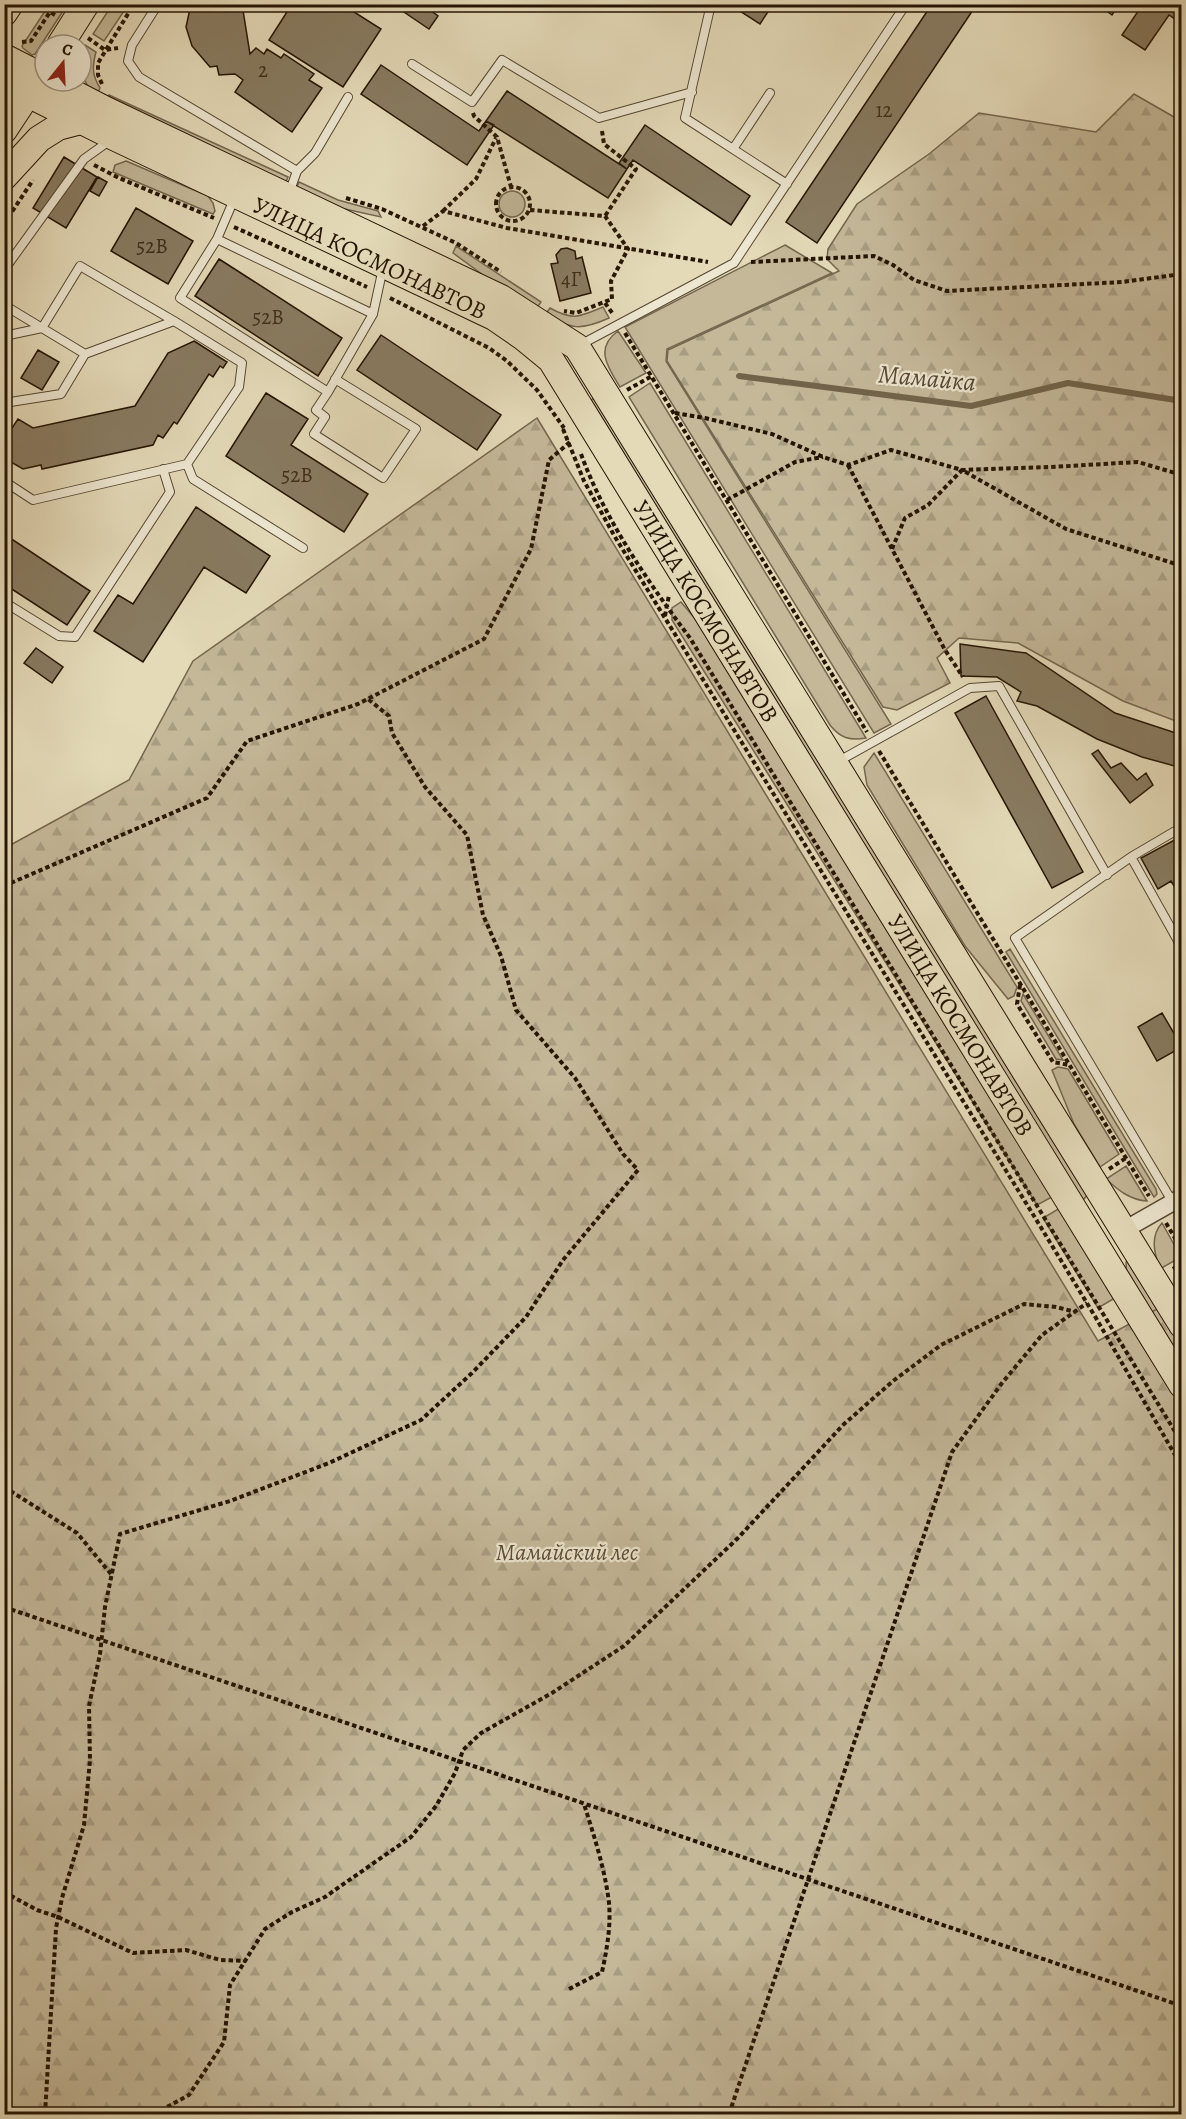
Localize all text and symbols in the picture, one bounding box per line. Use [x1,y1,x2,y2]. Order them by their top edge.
north arrow [33,33,93,93]
text: С [59,38,76,62]
house number: 2 [258,56,268,84]
house number: 12 [875,96,893,124]
street label: УЛИЦА КОСМОНАВТОВ [248,189,492,327]
house number: 52В [136,232,168,260]
house number: 4Г [561,265,582,293]
house number: 52В [252,303,284,331]
water label: Мамайка [877,356,977,400]
house number: 52В [281,461,313,489]
street label: УЛИЦА КОСМОНАВТОВ [625,494,786,728]
street label: УЛИЦА КОСМОНАВТОВ [880,908,1041,1142]
park label: Мамайский лес [496,1536,639,1568]

